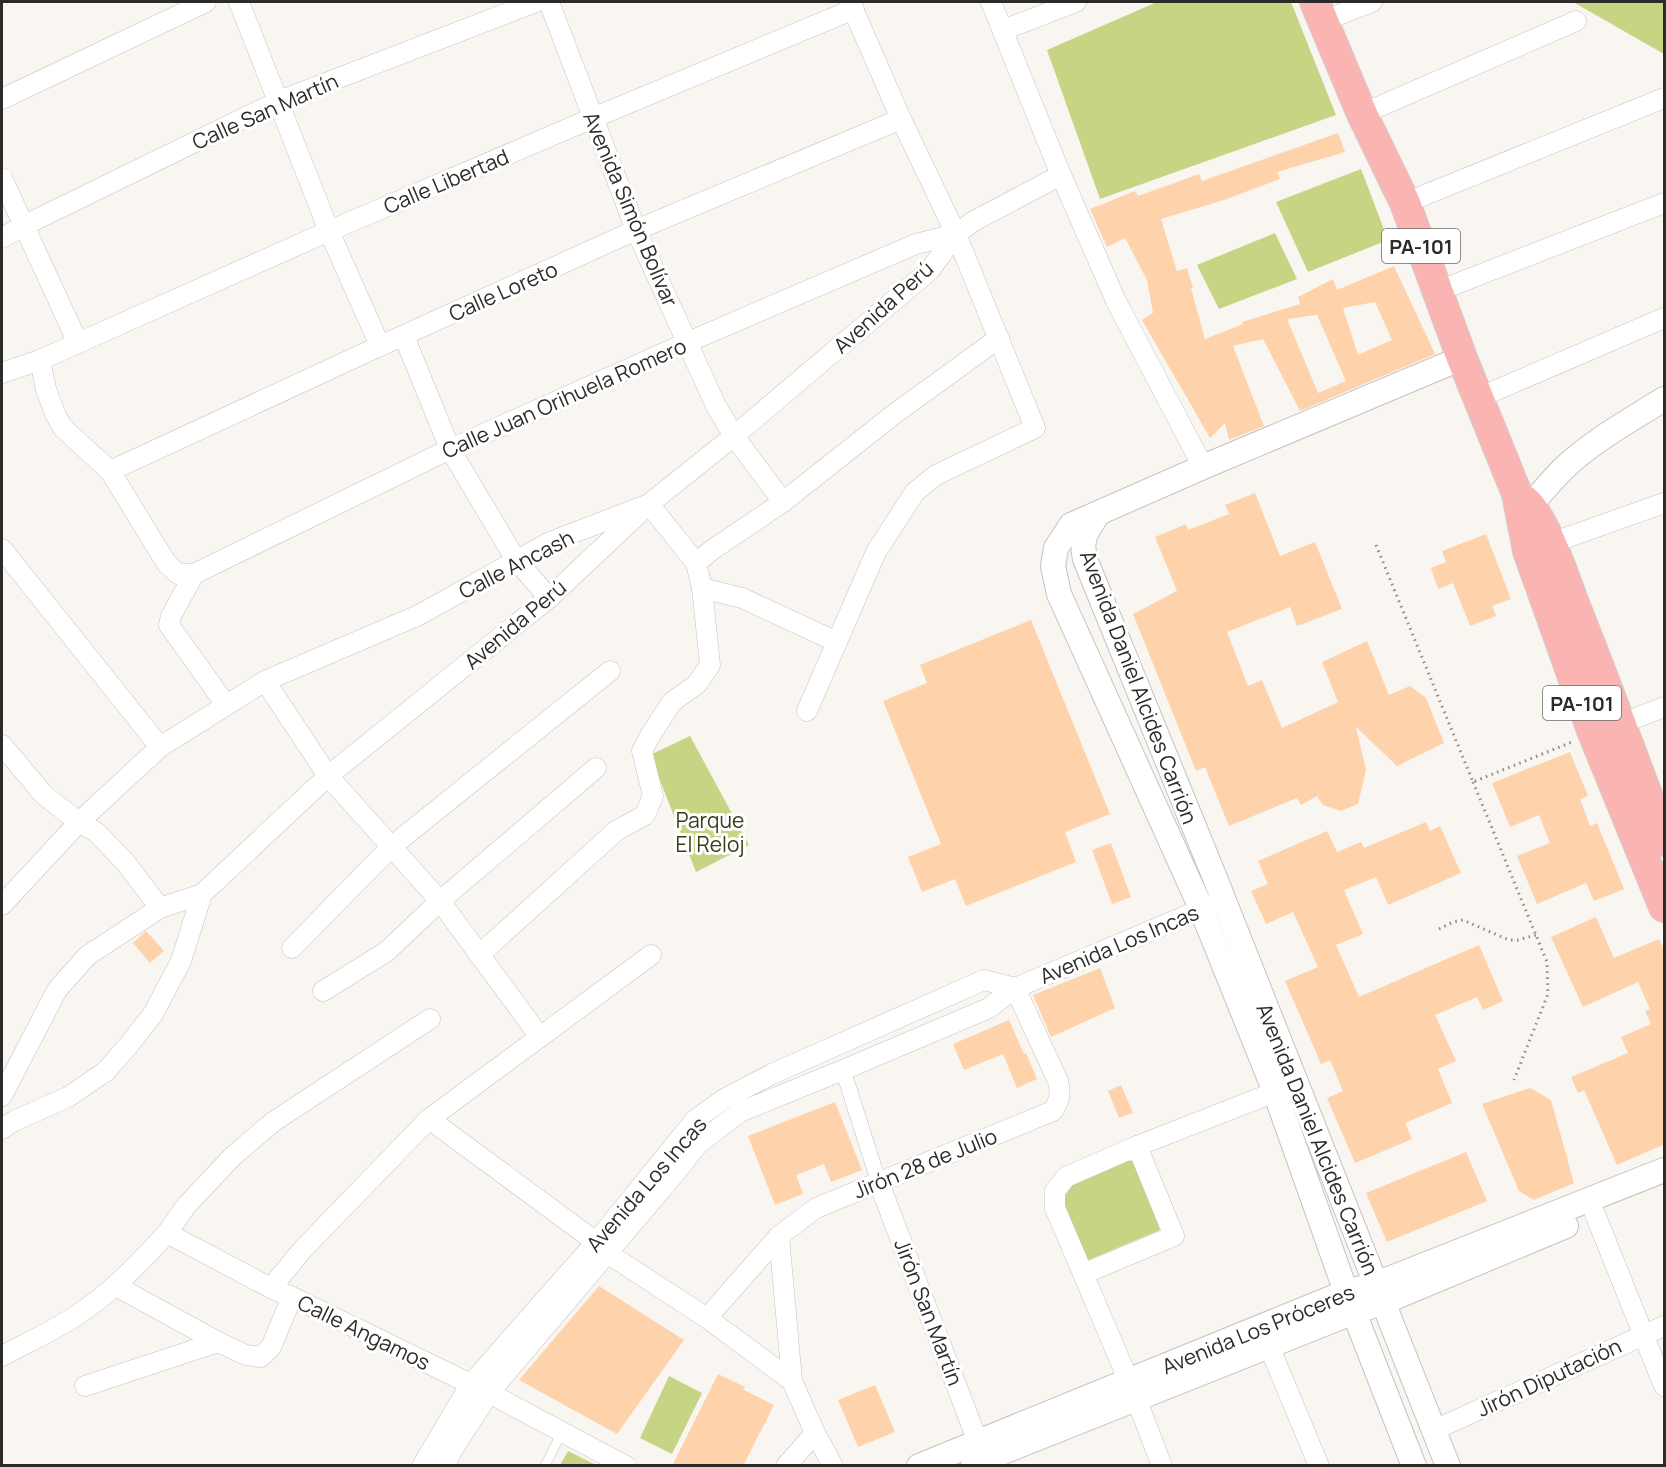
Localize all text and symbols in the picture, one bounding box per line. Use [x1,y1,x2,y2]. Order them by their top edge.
street label: Calle San Martín [188,66,342,156]
street label: Avenida Simón Bolívar [577,107,685,311]
street label: Calle Libertad [379,142,513,220]
road number: PA-101 [1382,229,1460,263]
street label: Calle Loreto [444,255,562,327]
street label: Avenida Perú [827,255,939,359]
street label: Calle Juan Orihuela Romero [437,331,691,465]
street label: Calle Ancash [454,523,578,605]
street label: Avenida Daniel Alcides Carrión [1074,546,1204,828]
street label: Avenida Perú [458,573,572,675]
road number: PA-101 [1543,686,1621,720]
park label: Parque El Reloj [675,806,745,858]
street label: Avenida Los Incas [1035,898,1203,990]
street label: Avenida Daniel Alcides Carrión [1251,999,1385,1279]
street label: Avenida Los Incas [580,1111,712,1257]
street label: Jirón 28 de Julio [849,1121,1001,1205]
street label: Jirón San Martín [888,1235,970,1389]
street label: Avenida Los Próceres [1158,1278,1358,1380]
street label: Calle Angamos [293,1288,435,1376]
street label: Jirón Diputación [1472,1331,1626,1423]

